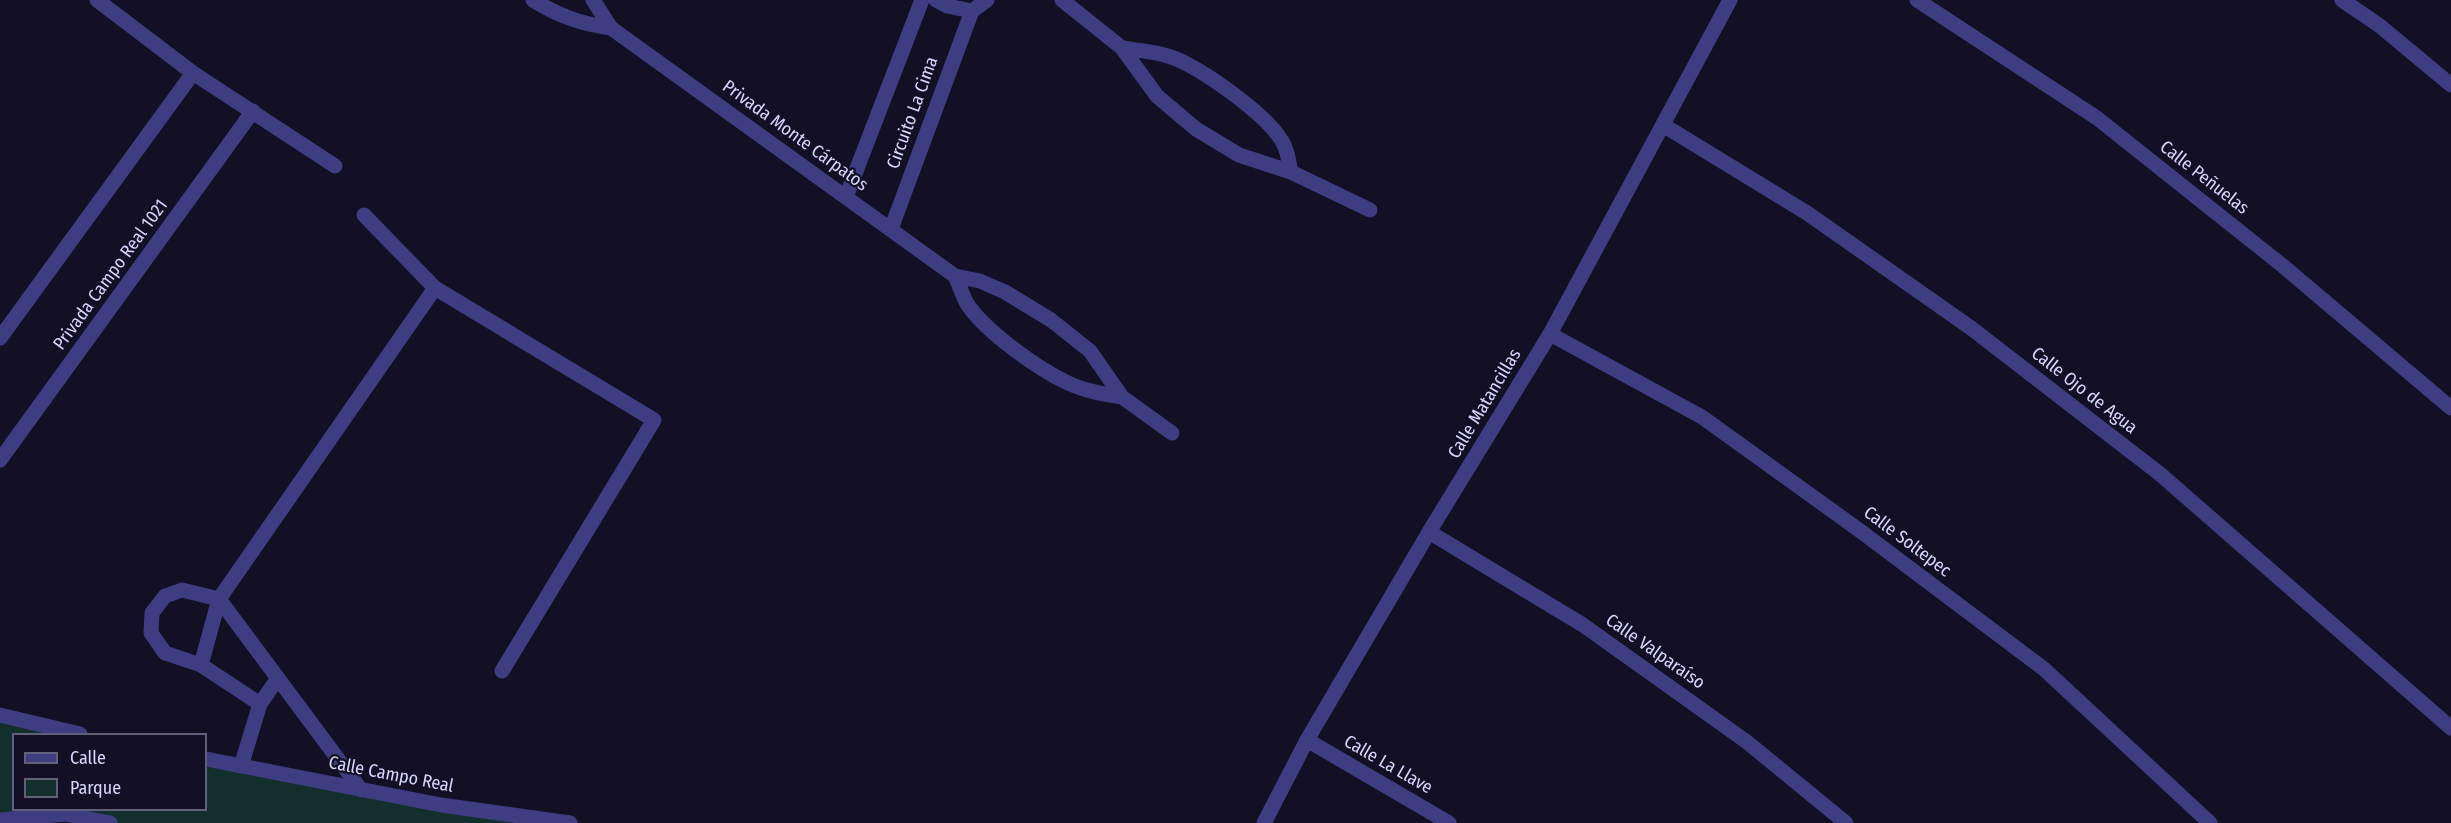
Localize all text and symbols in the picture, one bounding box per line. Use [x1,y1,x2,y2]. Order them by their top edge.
street label: Circuito La Cima [883,54,943,172]
street label: Privada Monte Cárpatos [718,76,872,196]
street label: Calle Peñuelas [2155,137,2253,219]
street label: Privada Campo Real 1021 [49,196,173,354]
street label: Calle Ojo de Agua [2027,343,2141,439]
street label: Calle Matancillas [1444,345,1526,463]
street label: Calle Soltepec [1859,502,1955,582]
street label: Calle Valparaíso [1601,610,1709,694]
street label: Calle La Llave [1340,731,1436,799]
legend [12,733,207,811]
text: Calle [70,747,106,769]
street label: Calle Campo Real [327,752,455,798]
text: Parque [70,777,121,799]

